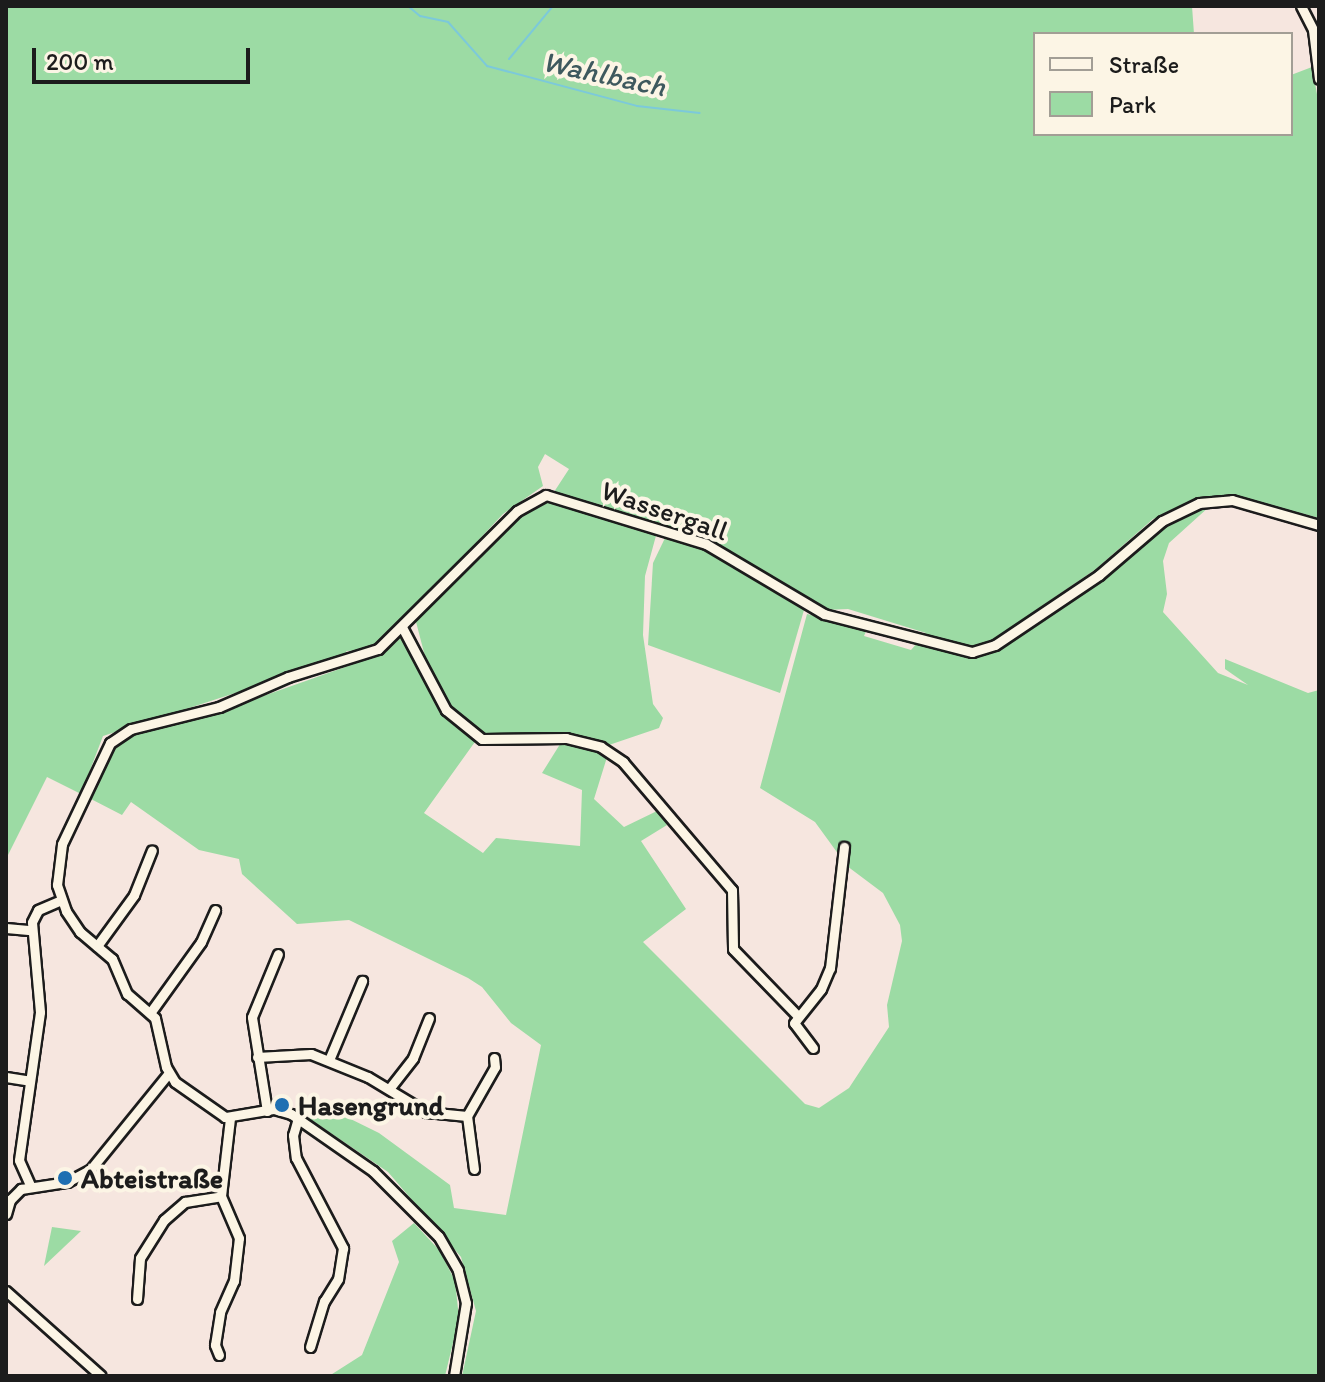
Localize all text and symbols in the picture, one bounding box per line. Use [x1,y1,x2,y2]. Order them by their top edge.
scale bar [36,32,254,82]
legend [1033,32,1293,136]
water label: Wahlbach [539,43,669,105]
text: 200 m [46,47,114,76]
text: Straße [1109,50,1179,79]
text: Park [1109,90,1156,119]
street label: Wassergall [597,473,733,547]
place label: Hasengrund [298,1088,444,1122]
marker: Hasengrund [273,1096,291,1114]
place label: Abteistraße [81,1161,223,1195]
marker: Abteistraße [56,1169,74,1187]

